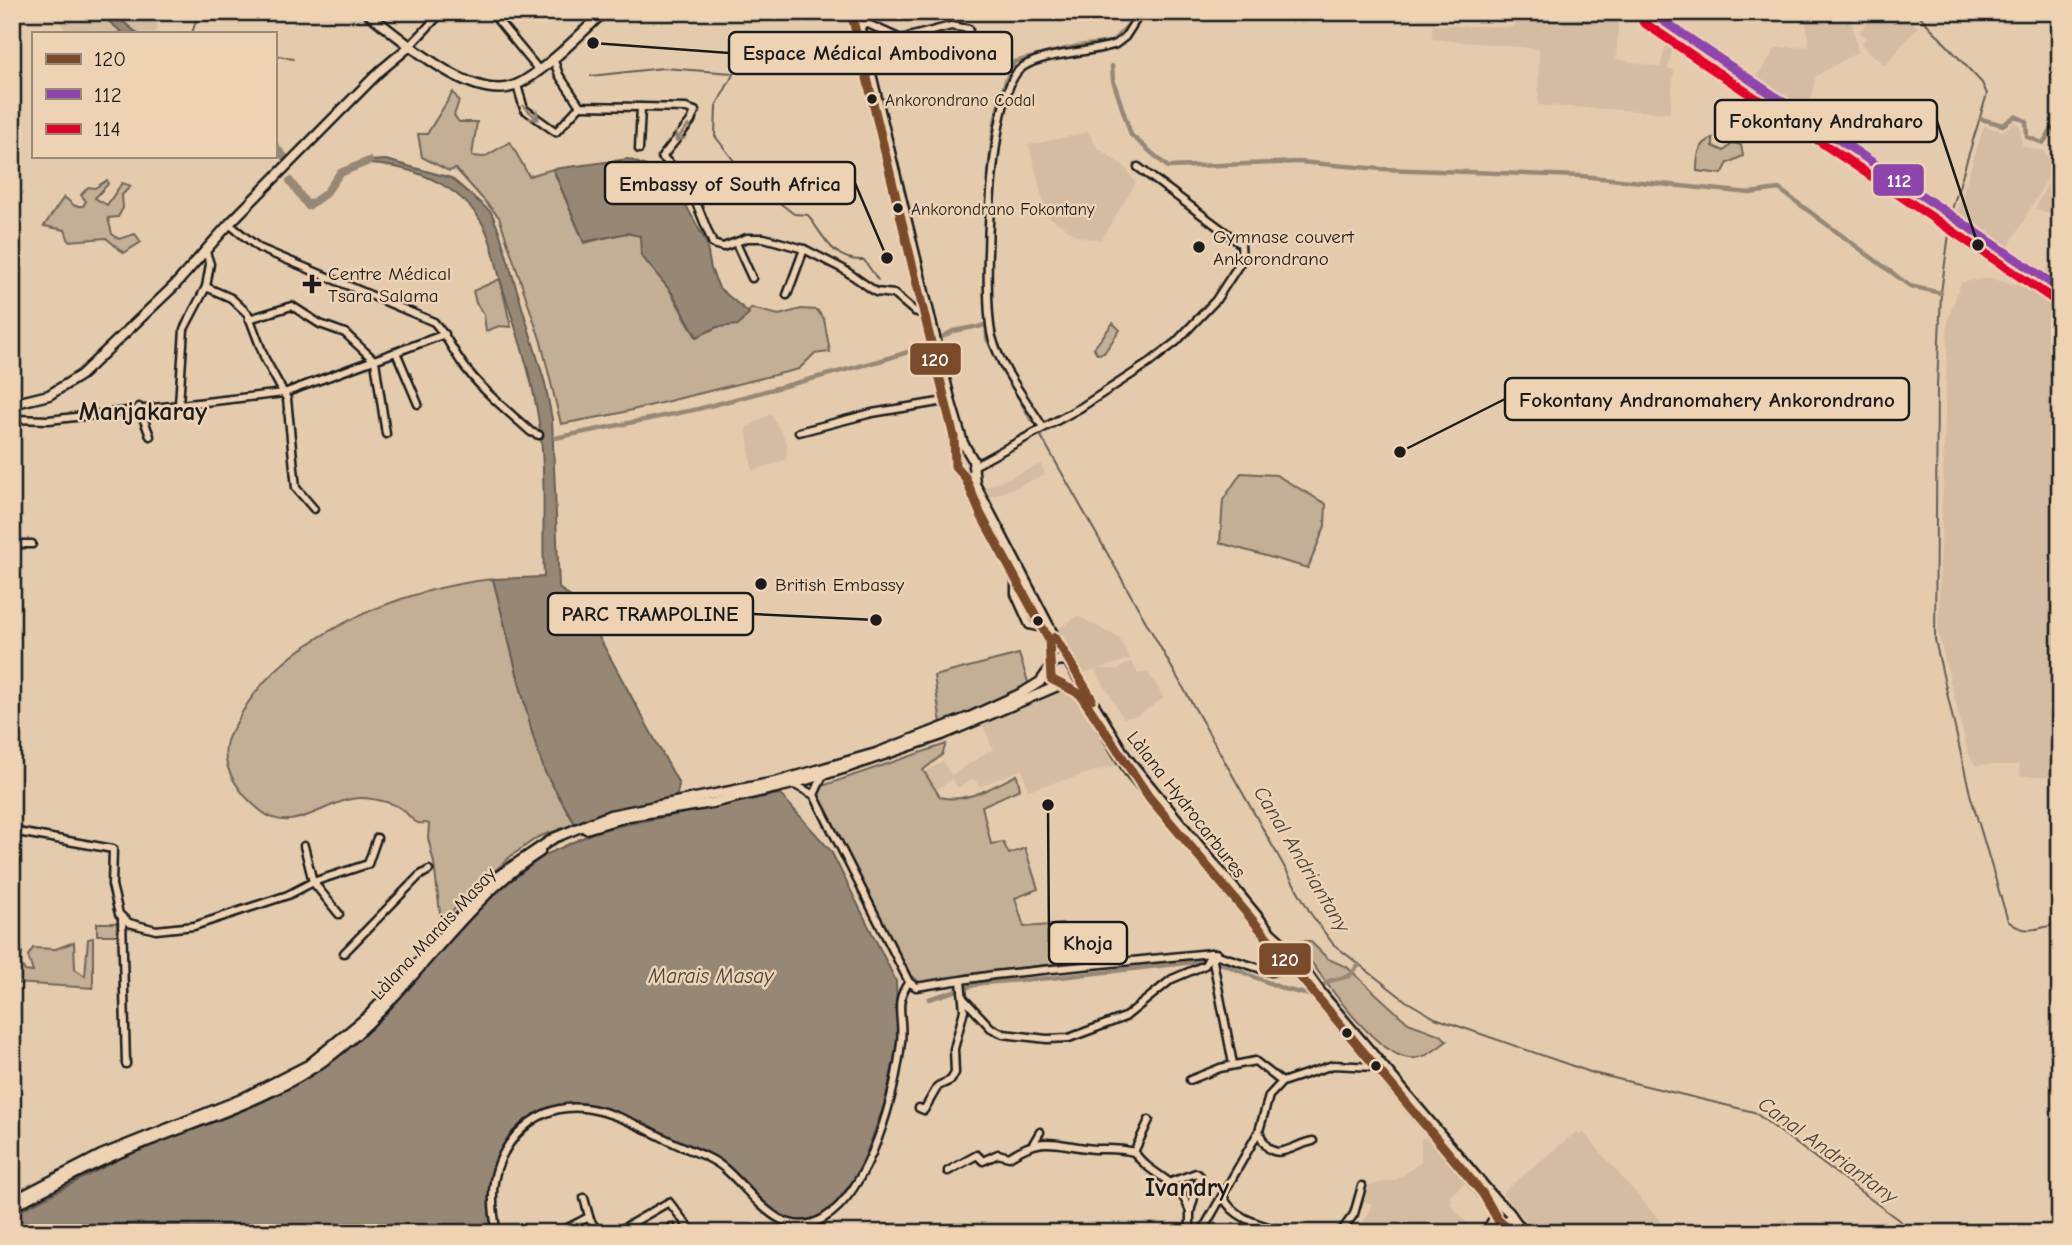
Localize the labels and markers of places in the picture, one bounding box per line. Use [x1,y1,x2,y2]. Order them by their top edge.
callout: Espace Médical Ambodivona [729,32,1012,74]
place label: Ankorondrano Codal [885,91,1035,110]
marker: Ankorondrano Codal [865,92,879,106]
callout: Fokontany Andraharo [1715,100,1937,142]
callout: Embassy of South Africa [605,162,855,204]
place label: Ankorondrano Fokontany [911,200,1095,219]
marker: Ankorondrano Fokontany [891,201,905,215]
place label: Gymnase couvert Ankorondrano [1213,226,1354,270]
marker: Gymnase couvert Ankorondrano [1191,239,1207,255]
place label: Centre Médical Tsara Salama [328,263,451,307]
marker: Centre Médical Tsara Salama [302,274,322,294]
callout: Fokontany Andranomahery Ankorondrano [1505,378,1909,420]
place label: British Embassy [775,574,905,596]
marker: British Embassy [753,576,769,592]
callout: PARC TRAMPOLINE [548,593,753,635]
unlabelled marker [1031,614,1045,628]
callout: Khoja [1049,922,1127,964]
unlabelled marker [1340,1026,1354,1040]
unlabelled marker [1369,1059,1383,1073]

